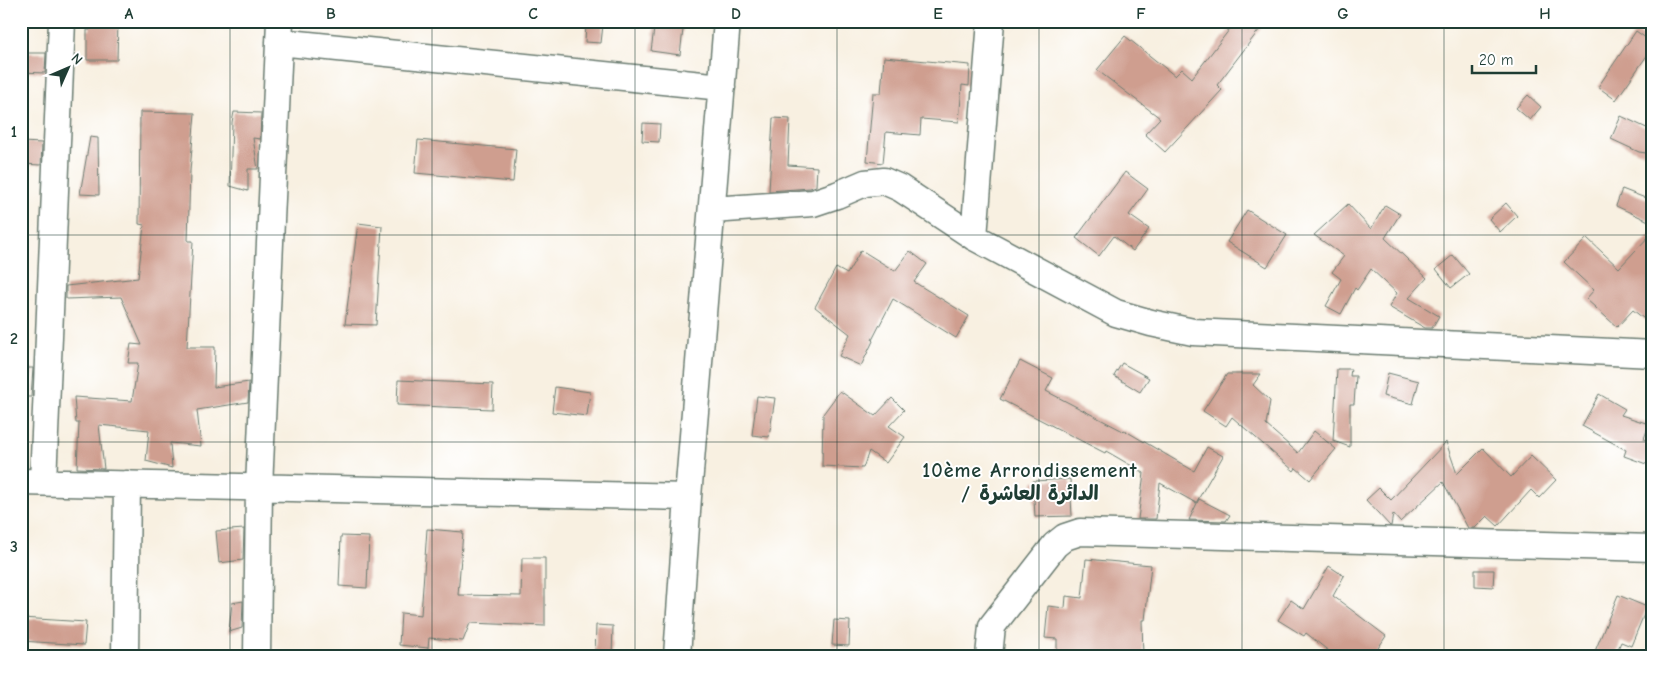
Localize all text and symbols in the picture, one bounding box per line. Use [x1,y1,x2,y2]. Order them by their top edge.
text: A [125,5,134,23]
text: B [326,5,336,23]
text: C [528,5,538,23]
text: D [731,5,741,23]
text: E [933,5,943,23]
text: F [1136,5,1146,23]
text: G [1337,5,1349,23]
text: H [1539,5,1551,23]
north arrow [42,42,92,92]
scale bar [1472,42,1535,74]
text: N [68,50,86,68]
text: 20 m [1479,51,1513,69]
text: 1 [11,123,17,141]
text: 2 [10,330,18,348]
district label: 10ème Arrondissement / الدائرة العاشرة [922,459,1138,505]
text: 3 [10,538,18,556]

